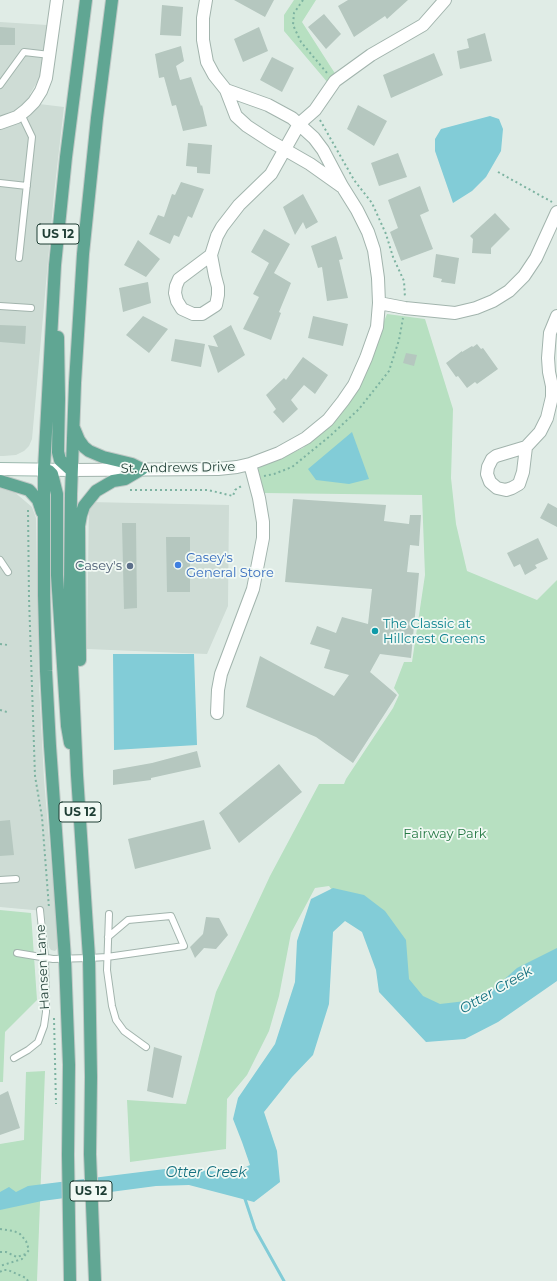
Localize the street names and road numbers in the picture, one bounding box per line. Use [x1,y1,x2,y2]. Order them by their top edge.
road number: US 12 [37,224,79,244]
street label: St. Andrews Drive [121,459,235,477]
road number: US 12 [59,802,101,822]
street label: Hansen Lane [33,924,53,1010]
road number: US 12 [70,1181,112,1201]

